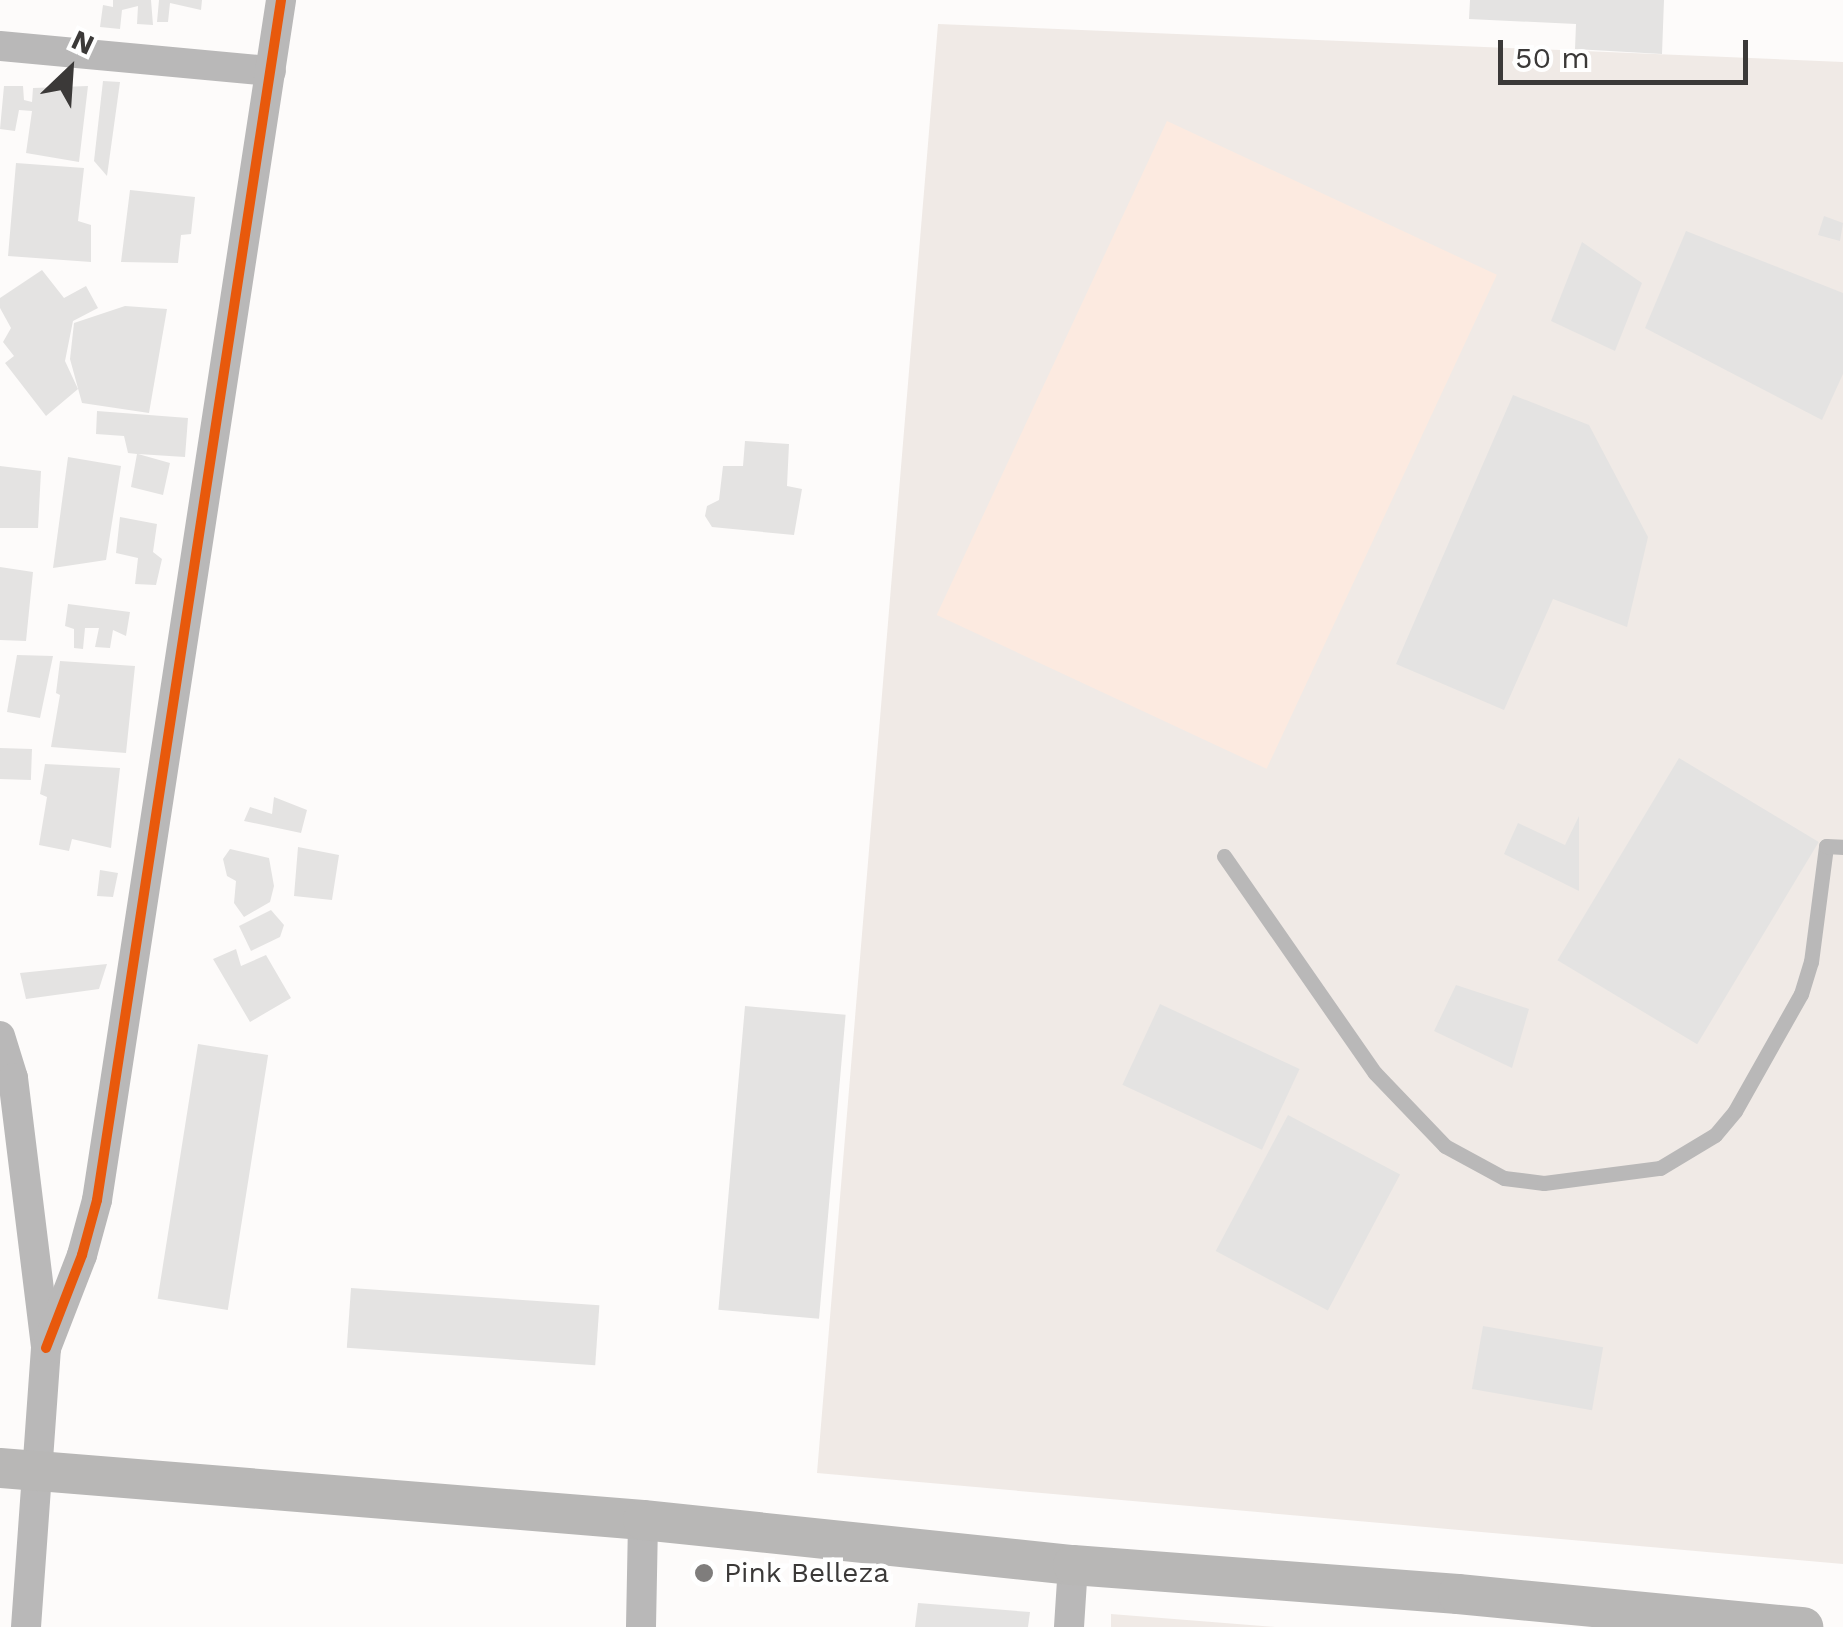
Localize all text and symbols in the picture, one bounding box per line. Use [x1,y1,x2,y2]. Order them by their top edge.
north arrow [20,20,120,120]
scale bar [1503,20,1753,82]
text: N [67,23,99,62]
text: 50 m [1515,40,1590,75]
place label: Pink Belleza [724,1556,890,1590]
marker: Pink Belleza [693,1562,715,1584]

